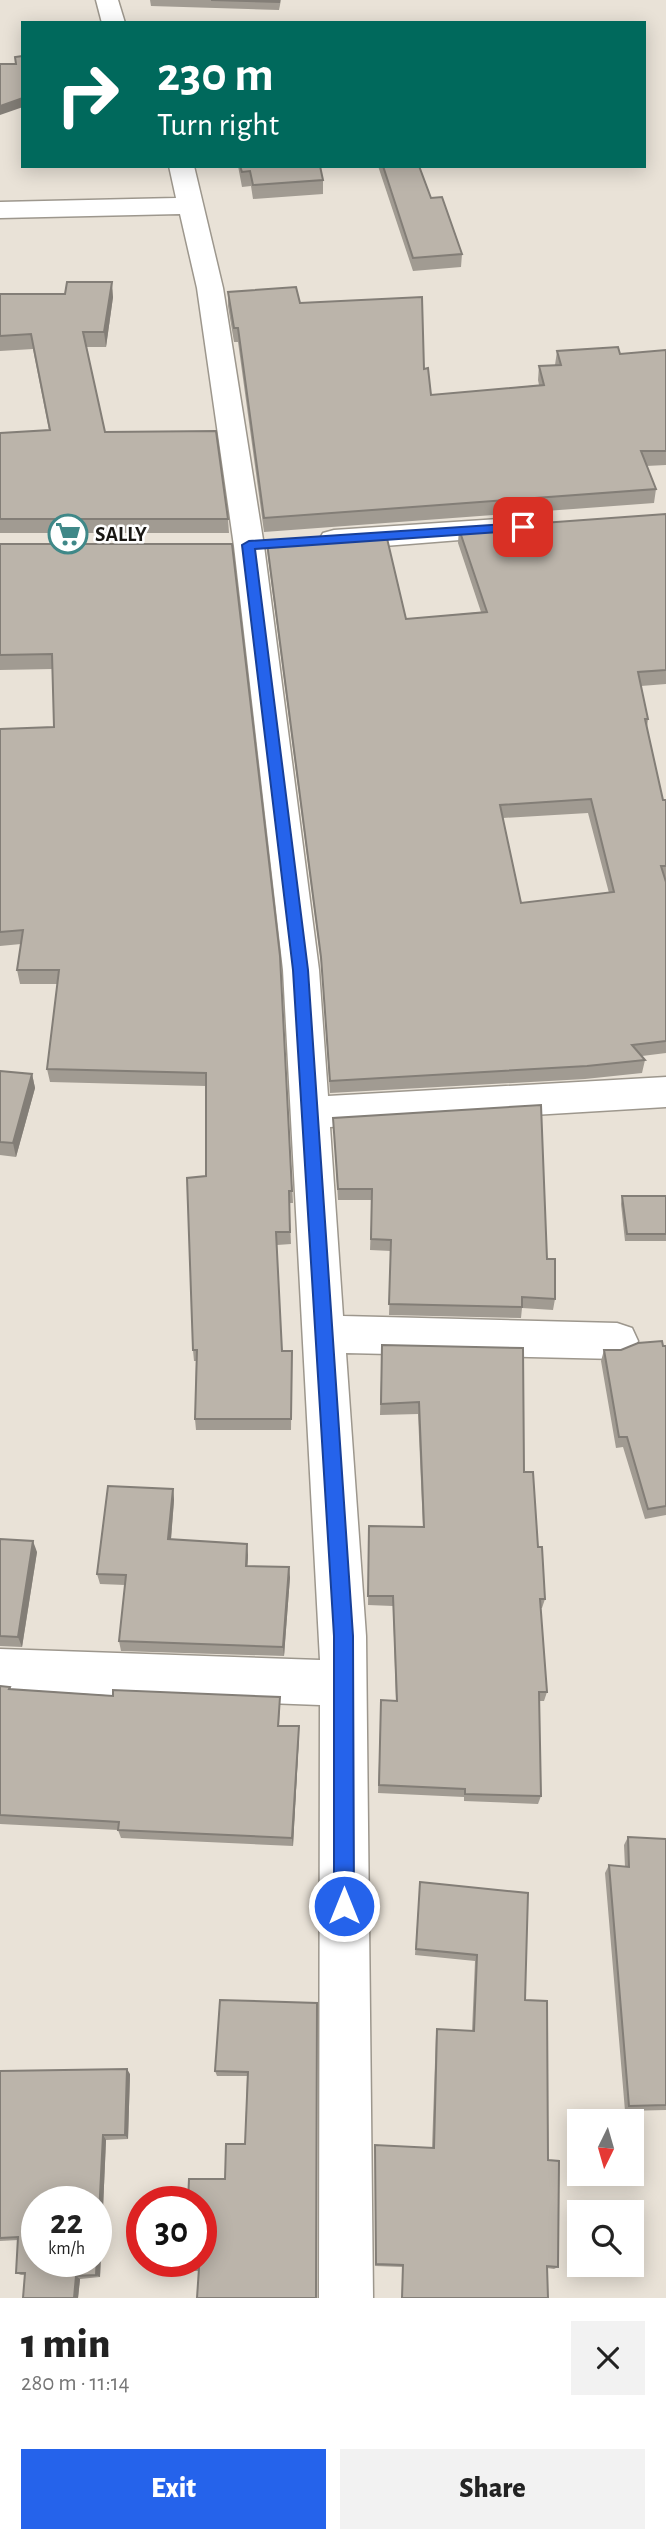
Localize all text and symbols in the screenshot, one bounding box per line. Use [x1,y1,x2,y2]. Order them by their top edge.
icon: right [42,49,133,140]
text: 230 m [157,51,274,100]
text: Turn right [157,109,279,141]
pin [493,497,553,557]
icon: arrive [504,508,542,546]
supermarket icon: SALLY [47,513,89,555]
place label: SALLY [95,524,147,545]
position arrow [307,1869,381,1943]
north arrow [567,2109,644,2186]
map controls [567,2109,644,2277]
speed limit sign: 30 [126,2186,217,2277]
button: search [567,2200,644,2277]
text: 22 [50,2205,83,2240]
text: km/h [48,2240,85,2258]
button: close [571,2321,645,2395]
text: 1 min [21,2323,110,2365]
text: 280 m · 11:14 [21,2372,130,2395]
button: Exit [21,2449,326,2529]
button: Share [340,2449,645,2529]

